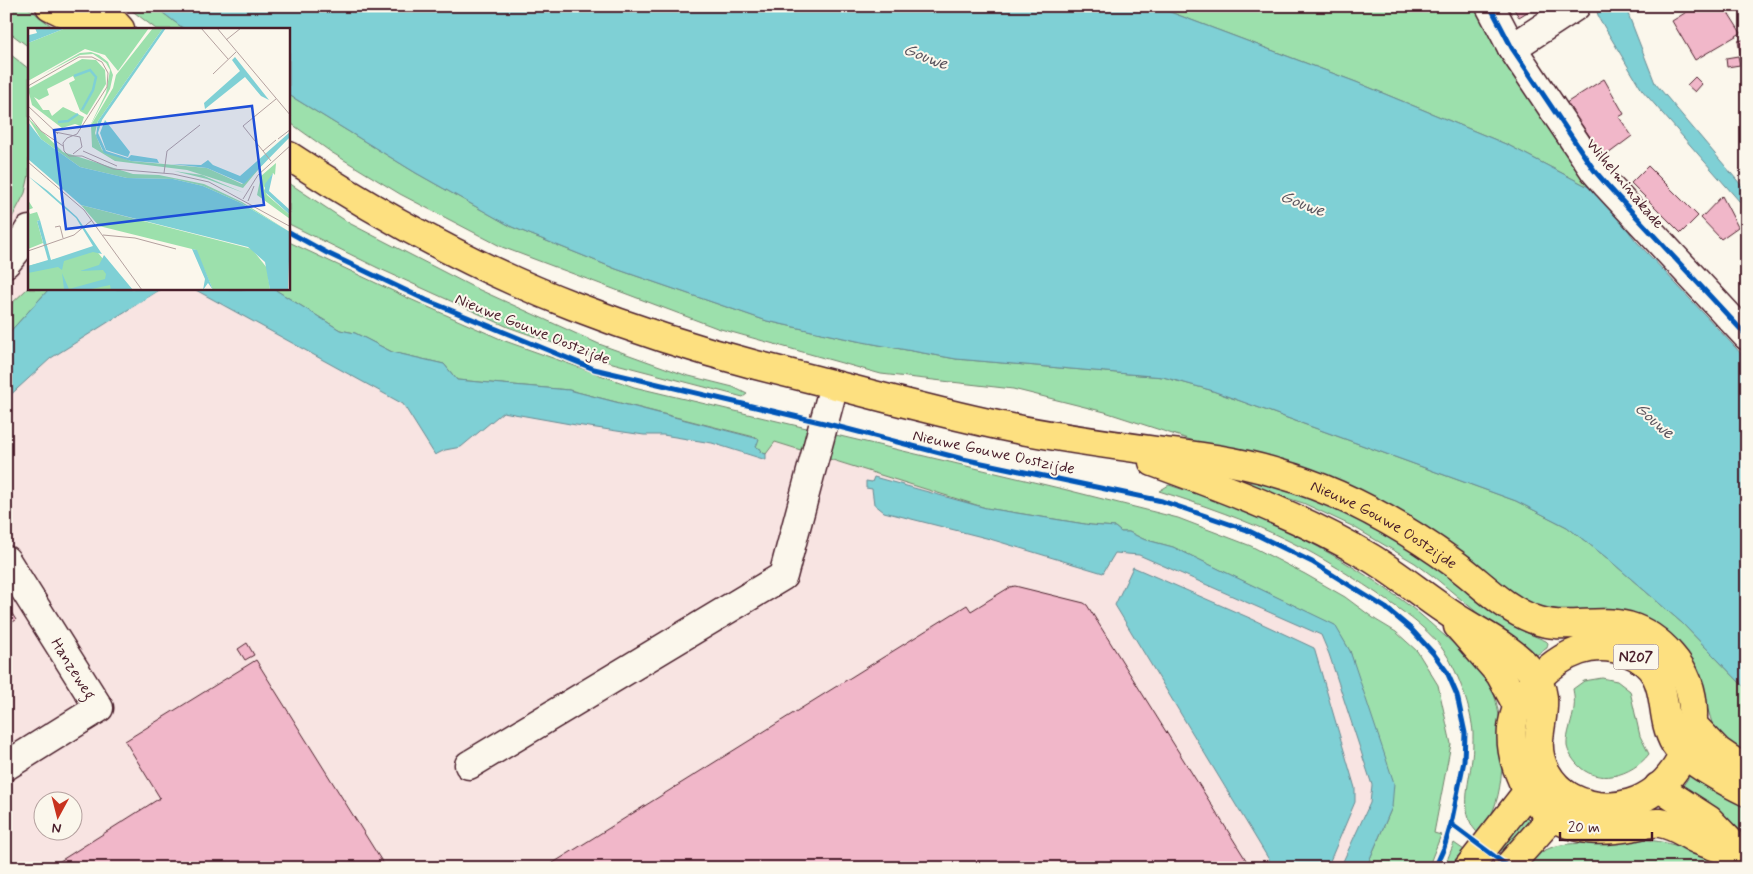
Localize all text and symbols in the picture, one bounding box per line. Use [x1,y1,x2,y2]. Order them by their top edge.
inset map [28,28,290,290]
water label: Gouwe [900,37,952,77]
street label: Wilhelminakade [1581,134,1669,234]
water label: Gouwe [1277,184,1329,224]
street label: Nieuwe Gouwe Oostzijde [452,289,613,370]
water label: Gouwe [1629,397,1680,445]
street label: Nieuwe Gouwe Oostzijde [911,425,1077,480]
street label: Nieuwe Gouwe Oostzijde [1307,476,1461,574]
street label: Hanzeweg [46,634,100,705]
road number: N207 [1614,644,1658,670]
north arrow [32,792,82,842]
scale bar [1560,809,1653,841]
text: N [51,818,62,837]
text: 20 m [1568,818,1600,838]

